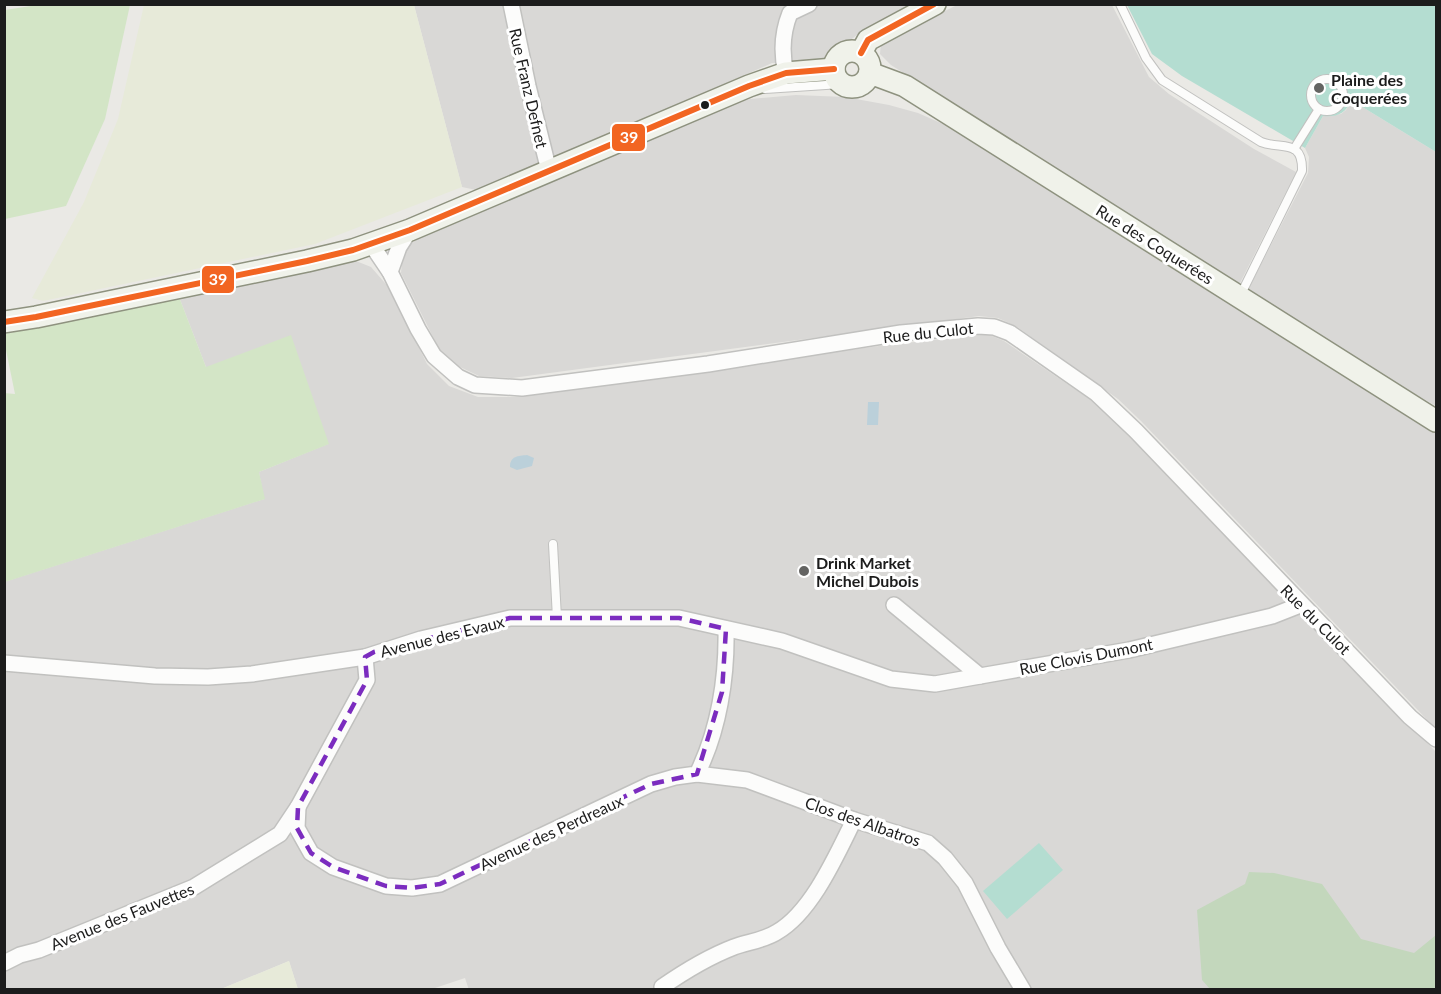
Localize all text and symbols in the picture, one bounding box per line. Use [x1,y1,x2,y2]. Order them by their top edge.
street label: Rue Franz Defnet [506,26,552,150]
place label: Plaine des Coquerées [1331,70,1407,107]
marker: Plaine des Coquerées [1312,81,1326,95]
unlabelled marker [699,99,711,111]
line badge: 39 [611,123,646,152]
text: 39 [620,127,638,146]
street label: Rue des Coquerées [1093,200,1217,288]
line badge: 39 [201,265,235,294]
text: 39 [209,269,227,288]
street label: Rue du Culot [882,318,975,346]
place label: Drink Market Michel Dubois [816,553,919,590]
marker: Drink Market Michel Dubois [797,564,811,578]
street label: Rue du Culot [1277,580,1355,658]
street label: Avenue des Evaux [378,611,506,661]
street label: Rue Clovis Dumont [1018,634,1154,678]
street label: Avenue des Perdreaux [476,790,626,874]
street label: Clos des Albatros [803,792,923,850]
street label: Avenue des Fauvettes [48,879,197,953]

